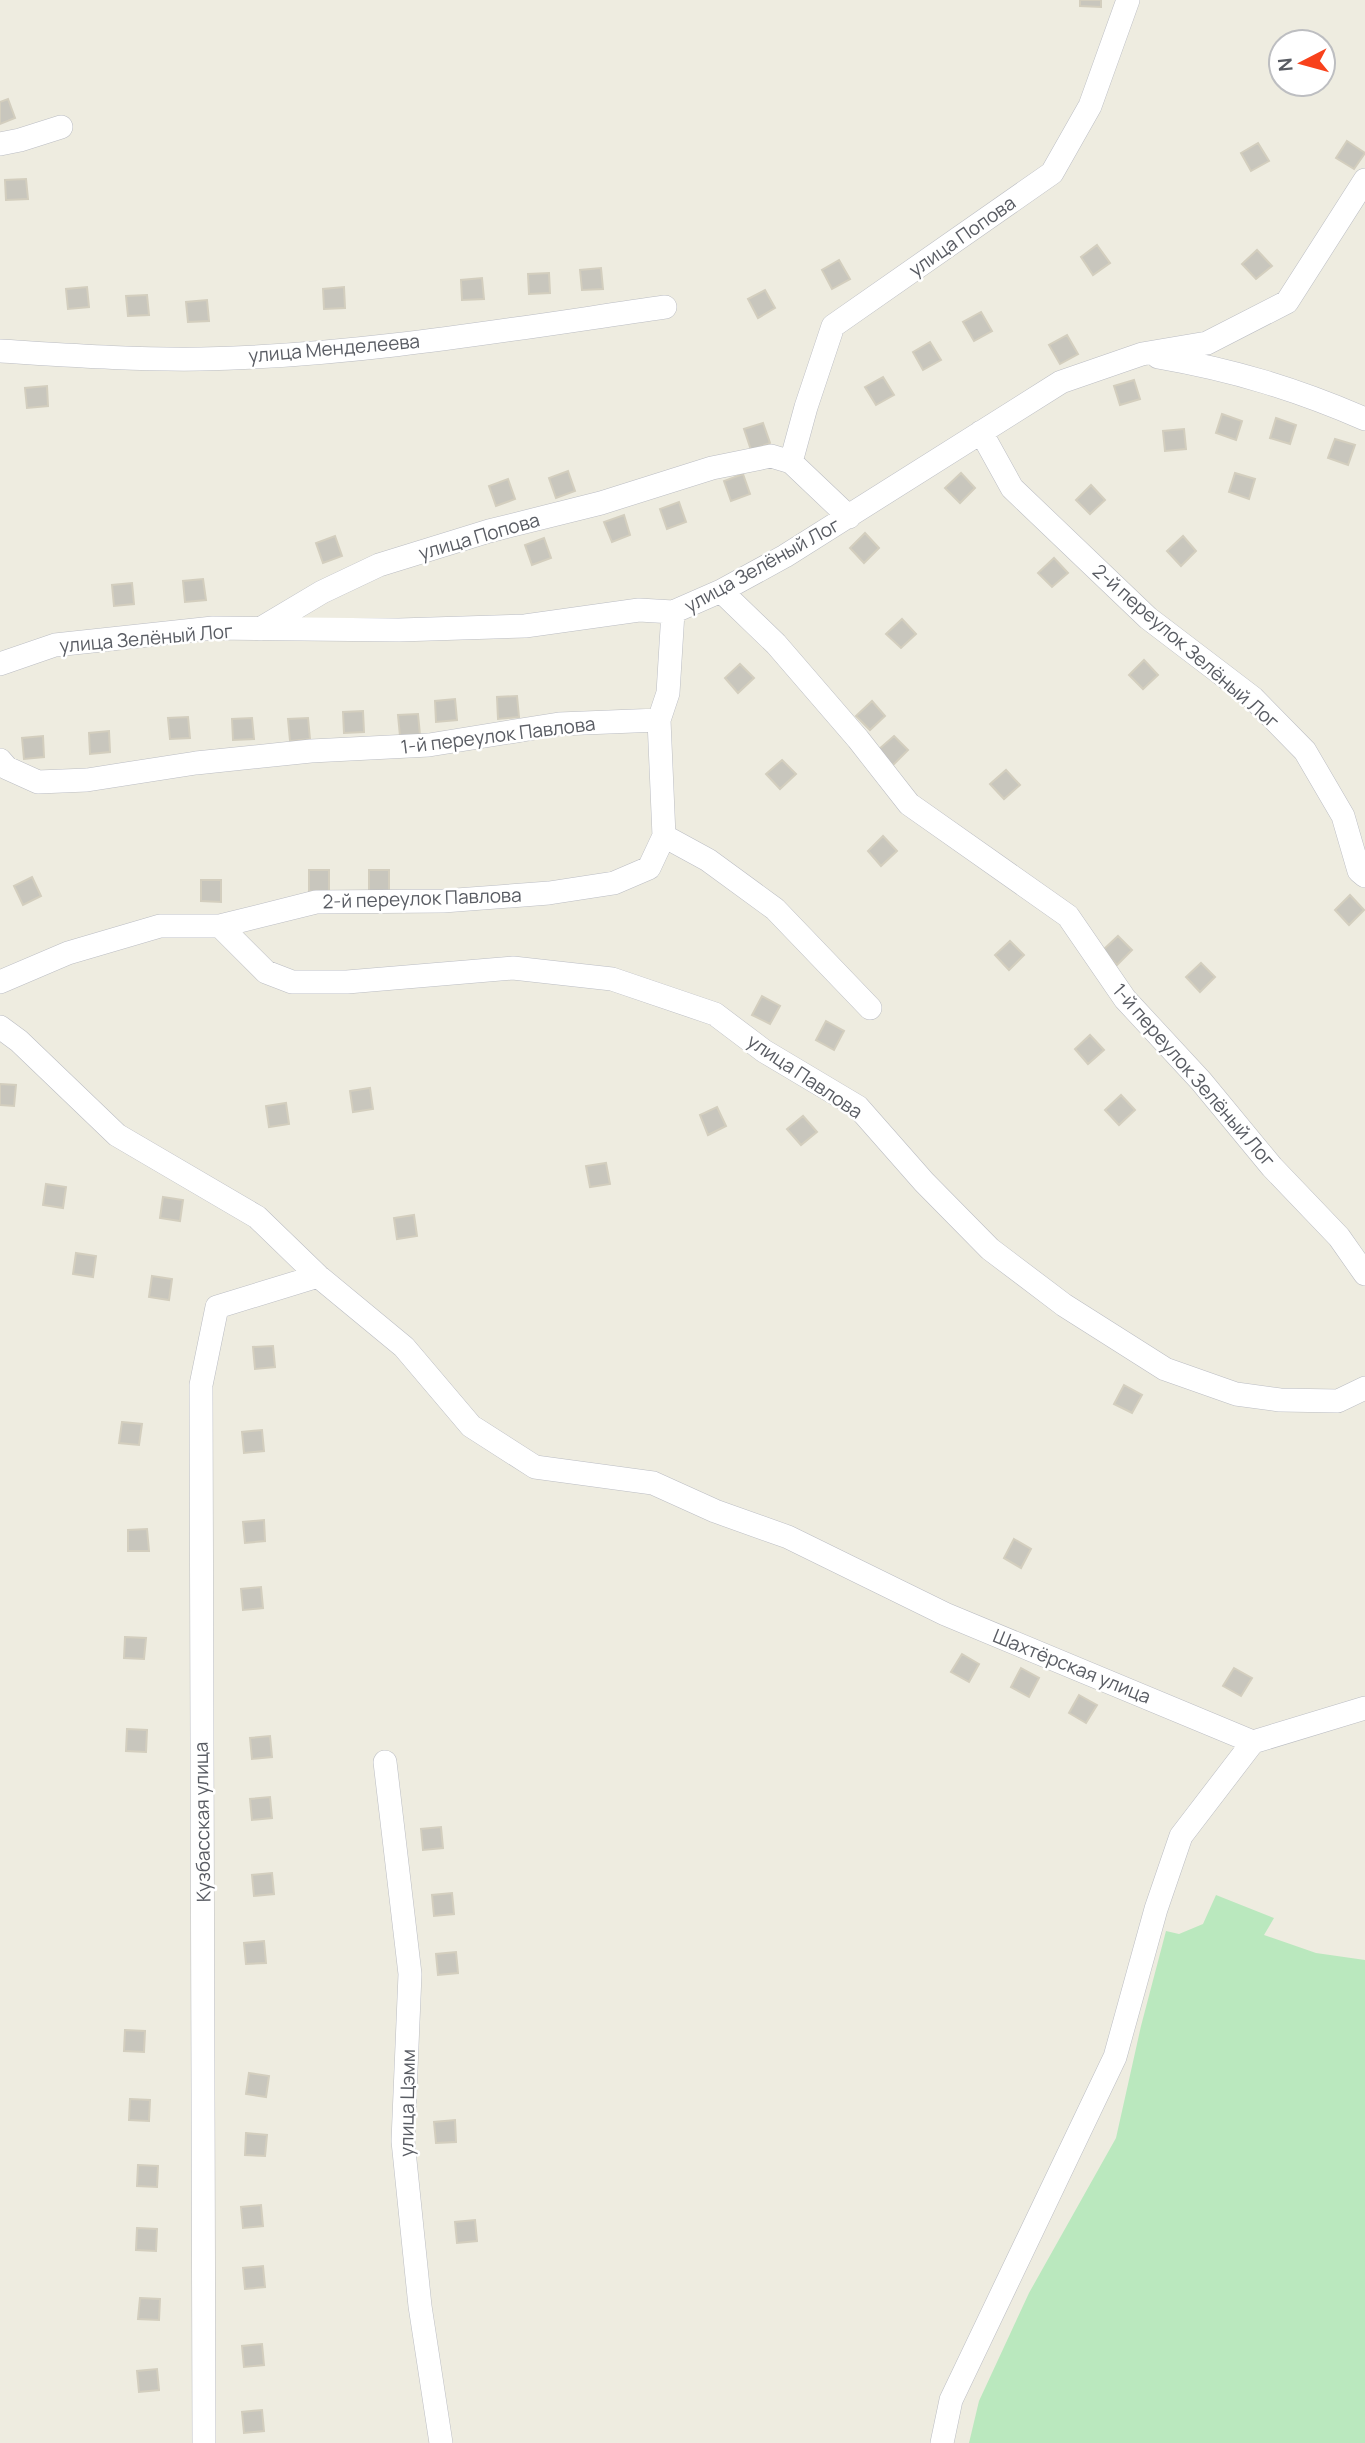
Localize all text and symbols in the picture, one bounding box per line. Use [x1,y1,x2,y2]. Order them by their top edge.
north arrow [1267,28,1337,98]
text: N [1271,57,1299,73]
street label: улица Попова [903,190,1021,282]
street label: улица Менделеева [247,328,421,368]
street label: улица Попова [416,506,542,566]
street label: улица Зелёный Лог [680,511,844,619]
street label: 2-й переулок Зелёный Лог [1087,558,1285,734]
street label: улица Зелёный Лог [58,617,234,659]
street label: 1-й переулок Павлова [399,710,597,760]
street label: 2-й переулок Павлова [322,882,522,914]
street label: 1-й переулок Зелёный Лог [1107,978,1281,1173]
street label: улица Павлова [742,1028,868,1124]
street label: Шахтёрская улица [989,1622,1155,1710]
street label: Кузбасская улица [188,1742,216,1902]
street label: улица Цэмм [393,2049,421,2157]

